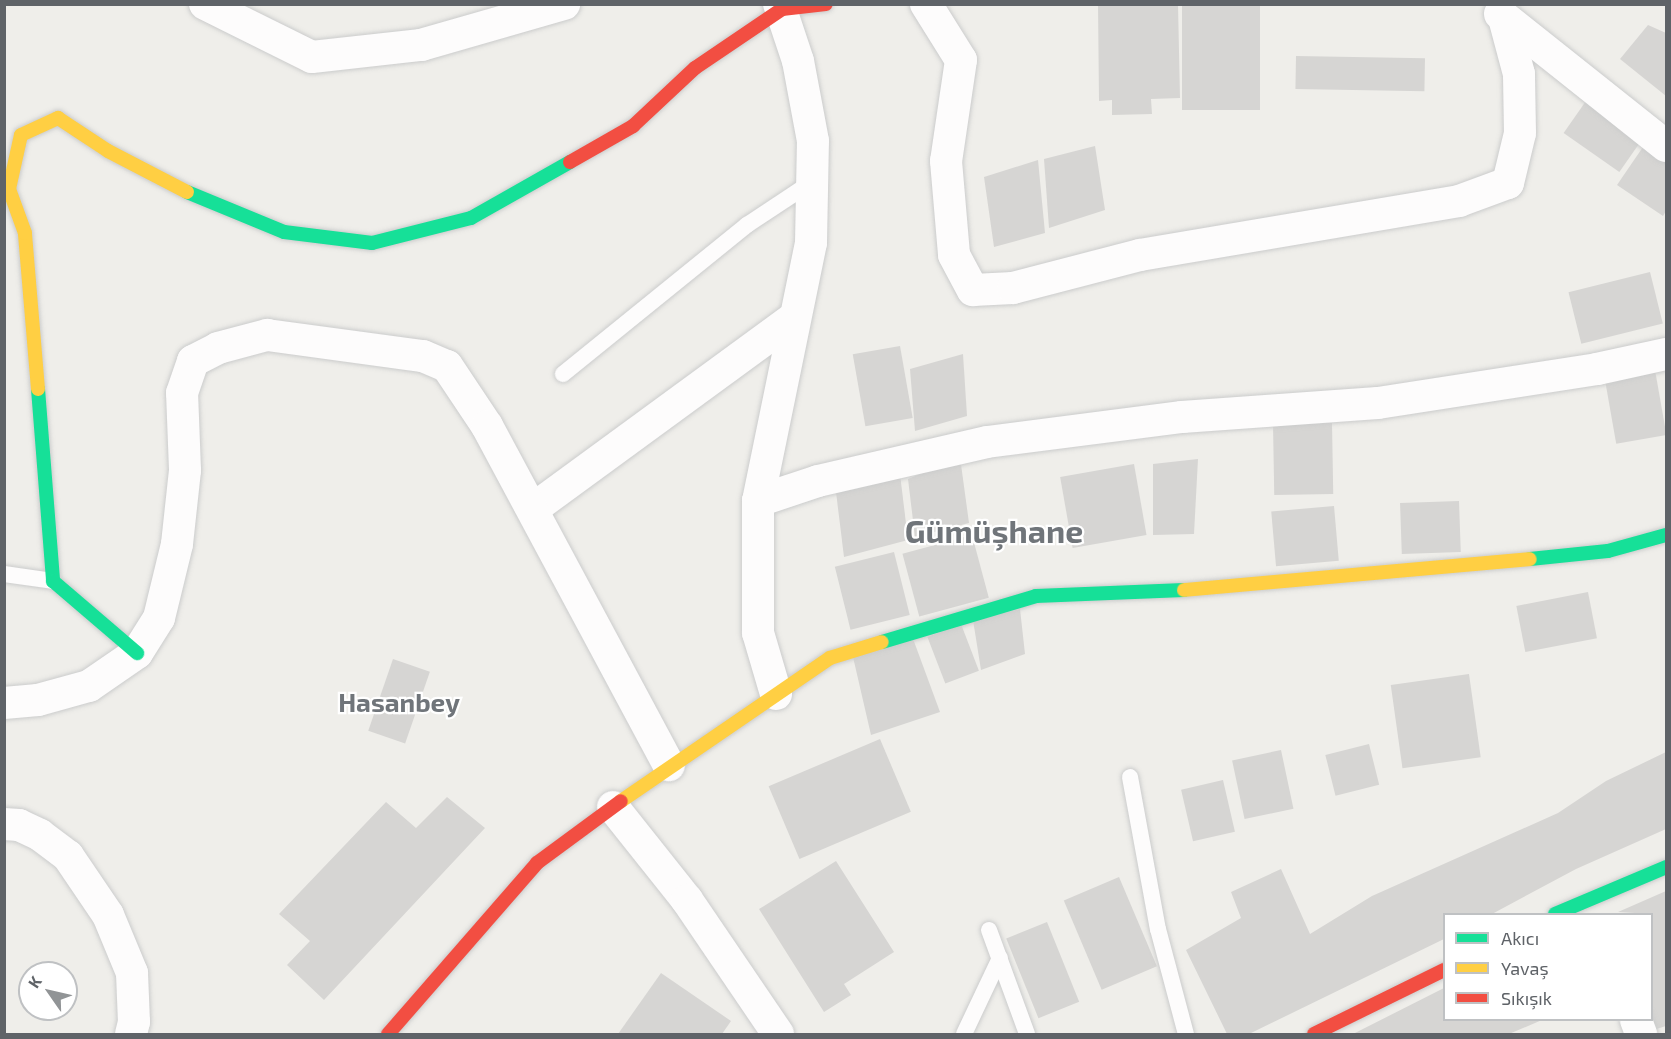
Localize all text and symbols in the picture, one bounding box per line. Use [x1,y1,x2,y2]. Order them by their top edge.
district label: Gümüşhane [905,511,1083,549]
district label: Hasanbey [338,686,460,718]
legend [1443,913,1653,1021]
text: Akıcı [1501,927,1539,949]
text: Yavaş [1501,957,1549,979]
north arrow [18,961,78,1021]
text: K [24,972,45,991]
text: Sıkışık [1501,987,1552,1009]

